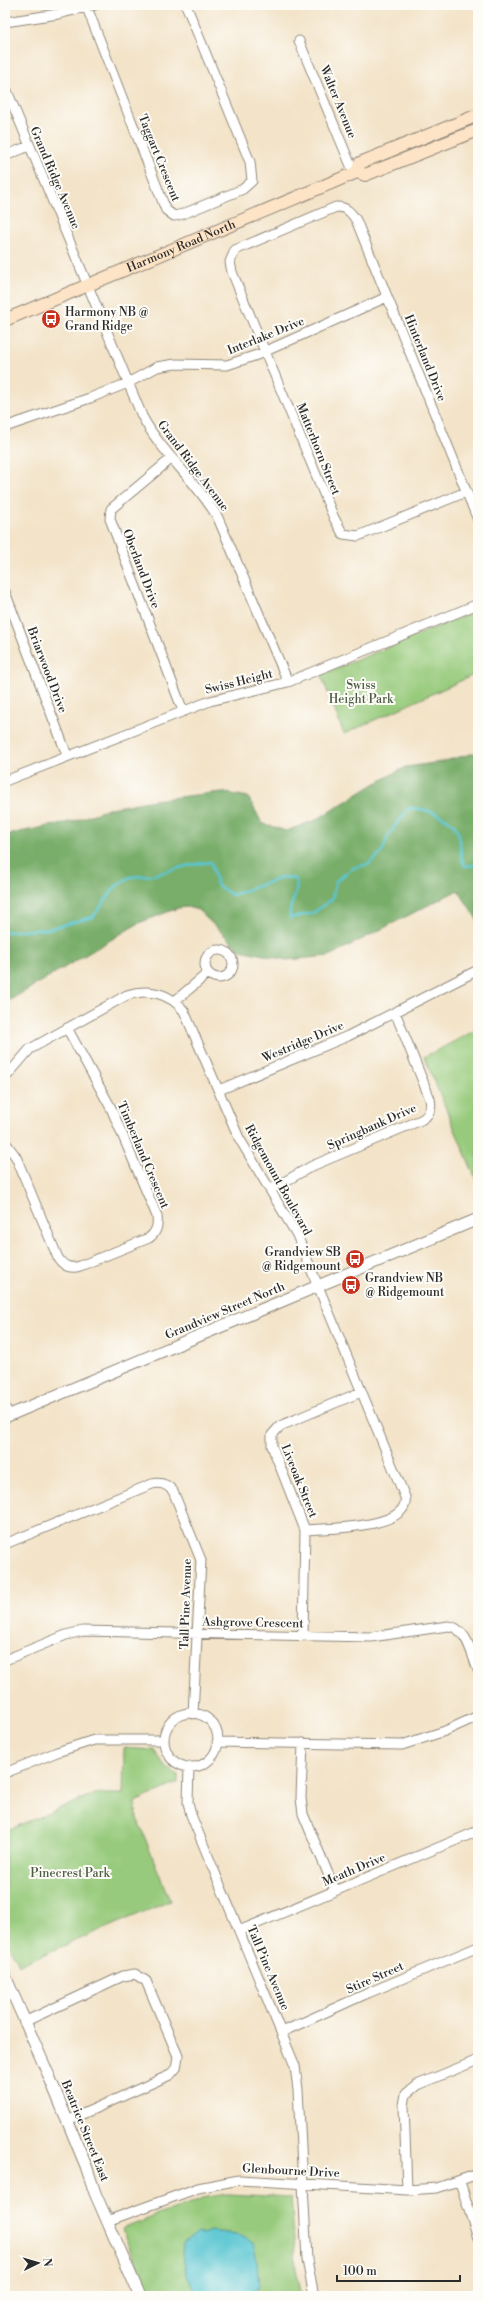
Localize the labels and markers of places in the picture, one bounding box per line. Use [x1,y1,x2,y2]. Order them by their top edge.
place label: Harmony NB @ Grand Ridge [65,305,149,334]
bus stop icon: Harmony NB @ Grand Ridge [40,308,62,330]
place label: Grandview SB @ Ridgemount [262,1245,342,1274]
bus stop icon: Grandview SB @ Ridgemount [344,1248,366,1270]
place label: Grandview NB @ Ridgemount [365,1271,445,1300]
bus stop icon: Grandview NB @ Ridgemount [340,1274,362,1296]

